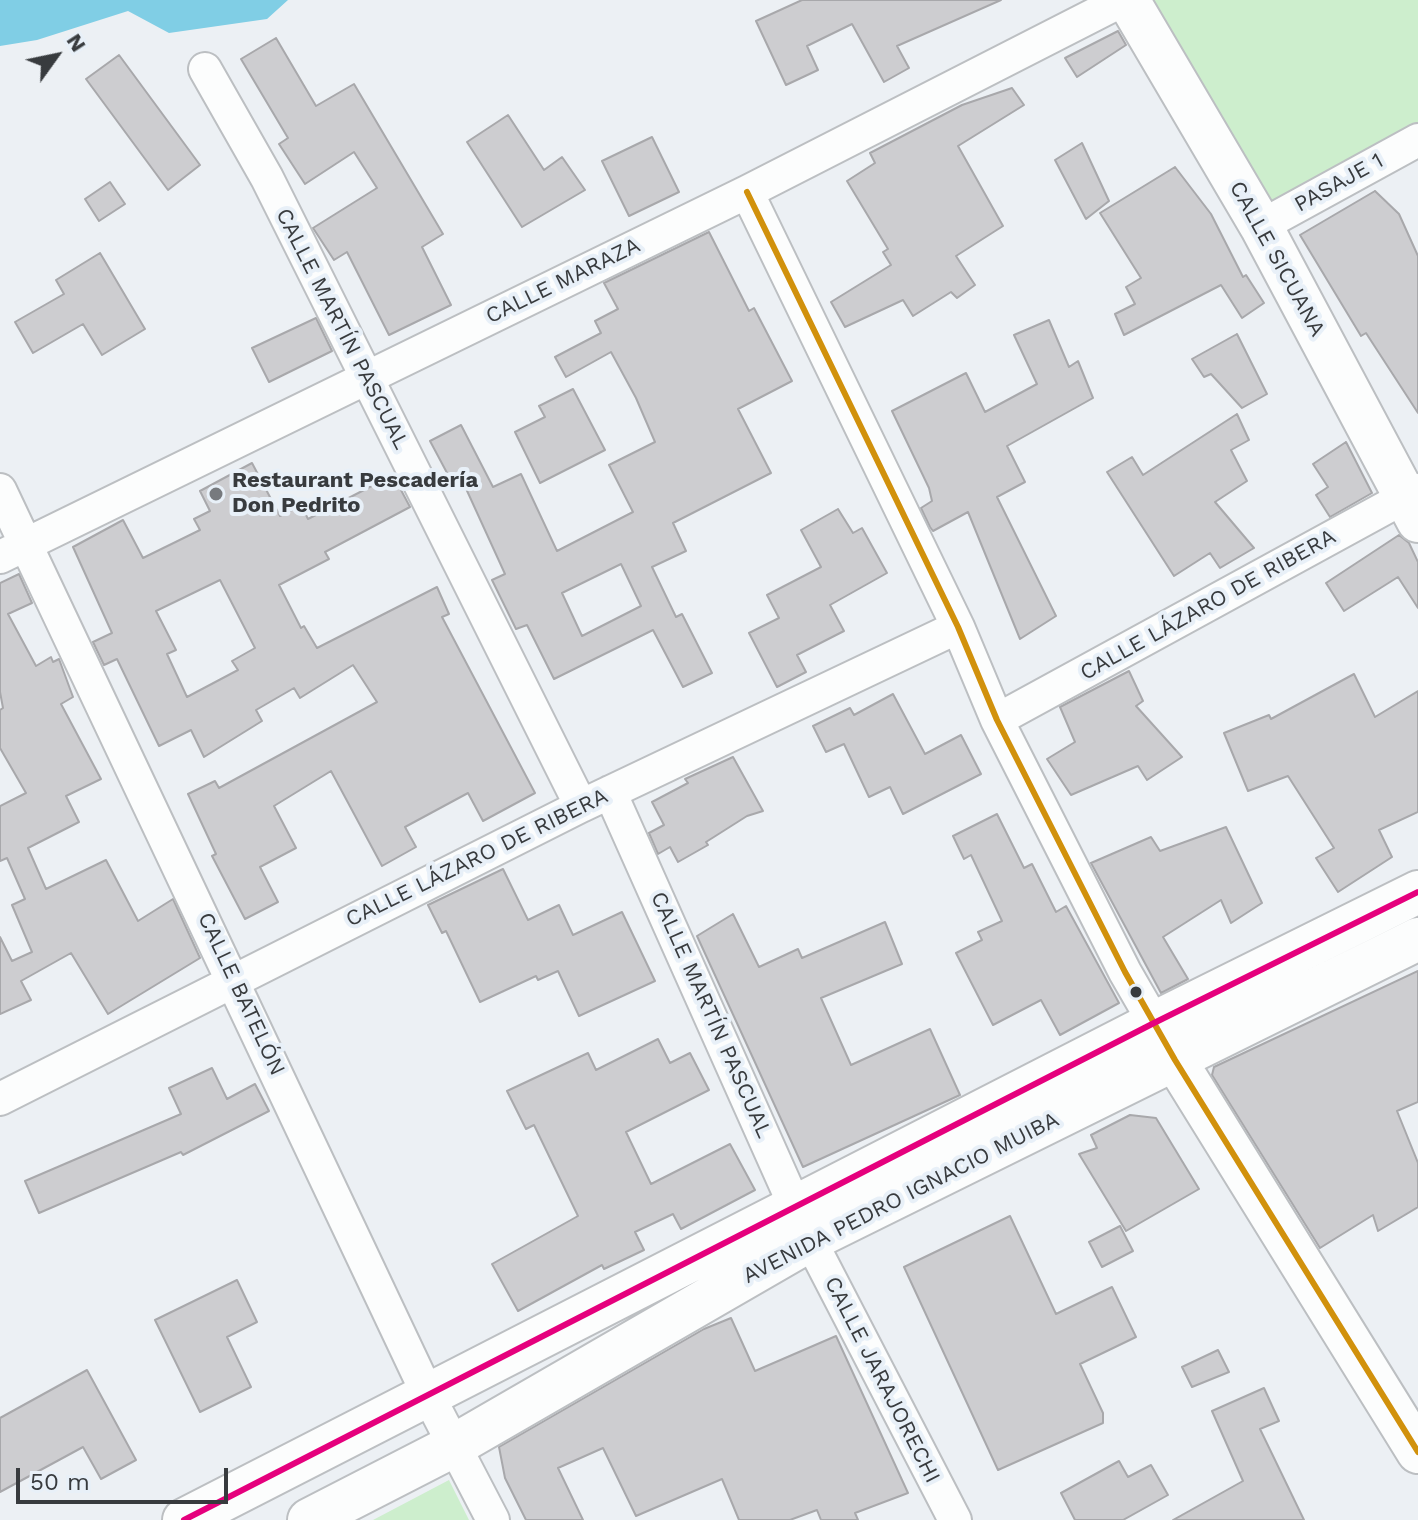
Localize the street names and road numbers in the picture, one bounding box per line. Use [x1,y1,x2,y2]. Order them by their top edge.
street label: PASAJE 1 [1290,148,1388,218]
street label: CALLE SICUANA [1223,177,1331,341]
street label: CALLE MARTÍN PASCUAL [270,204,414,454]
street label: CALLE MARAZA [482,232,644,330]
street label: CALLE LÁZARO DE RIBERA [1076,524,1340,686]
street label: CALLE LÁZARO DE RIBERA [342,783,612,933]
street label: CALLE MARTÍN PASCUAL [645,888,777,1142]
street label: CALLE BATELÓN [192,908,290,1080]
street label: AVENIDA PEDRO IGNACIO MUIBA [739,1107,1063,1289]
street label: CALLE JARAJORECHI [818,1272,946,1488]

